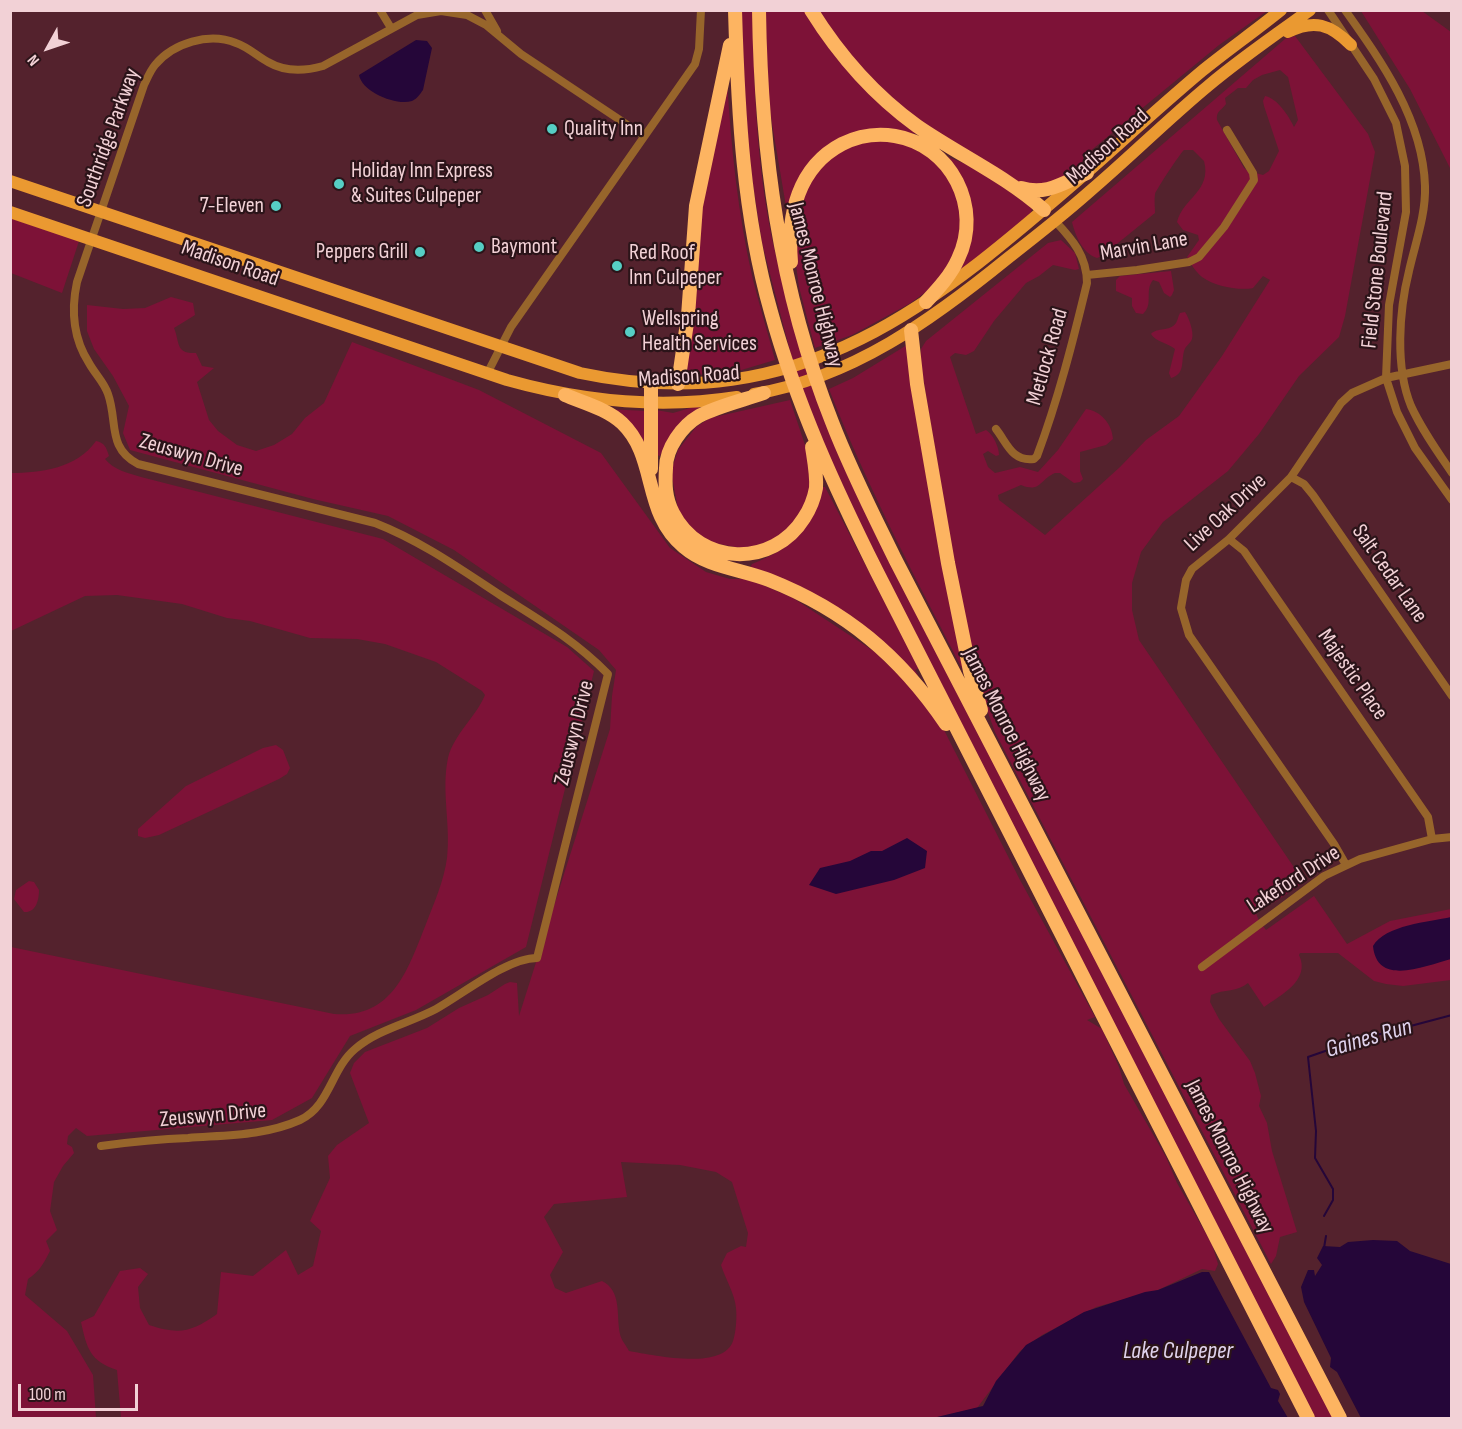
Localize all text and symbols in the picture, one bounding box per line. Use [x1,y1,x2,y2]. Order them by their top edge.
north arrow [18,18,78,78]
text: N [24,51,44,69]
street label: Southridge Parkway [72,65,146,211]
street label: Madison Road [1061,103,1155,191]
place label: Quality Inn [564,116,643,142]
marker: Quality Inn [545,122,559,136]
place label: Holiday Inn Express & Suites Culpeper [351,158,493,210]
marker: Holiday Inn Express & Suites Culpeper [332,177,346,191]
street label: Field Stone Boulevard [1357,190,1399,350]
place label: 7-Eleven [200,193,264,219]
marker: 7-Eleven [269,199,283,213]
street label: James Monroe Highway [782,200,848,370]
street label: Marvin Lane [1098,226,1190,268]
place label: Baymont [491,234,557,260]
street label: Madison Road [178,235,282,293]
place label: Peppers Grill [316,239,408,265]
marker: Baymont [472,240,486,254]
place label: Red Roof Inn Culpeper [629,240,722,292]
marker: Peppers Grill [413,245,427,259]
marker: Red Roof Inn Culpeper [610,259,624,273]
place label: Wellspring Health Services [642,306,757,358]
street label: Metlock Road [1022,306,1074,408]
marker: Wellspring Health Services [623,325,637,339]
street label: Madison Road [638,360,740,394]
street label: Zeuswyn Drive [136,429,246,483]
street label: Live Oak Drive [1180,468,1272,558]
street label: Salt Cedar Lane [1346,520,1432,628]
street label: Majestic Place [1311,625,1393,725]
street label: James Monroe Highway [956,644,1056,806]
street label: Zeuswyn Drive [549,678,601,788]
street label: Lakeford Drive [1243,840,1345,920]
water label: Gaines Run [1323,1013,1415,1065]
street label: James Monroe Highway [1179,1076,1279,1238]
street label: Zeuswyn Drive [159,1098,267,1134]
water label: Lake Culpeper [1123,1338,1233,1366]
scale bar [21,1372,141,1410]
text: 100 m [29,1384,66,1405]

